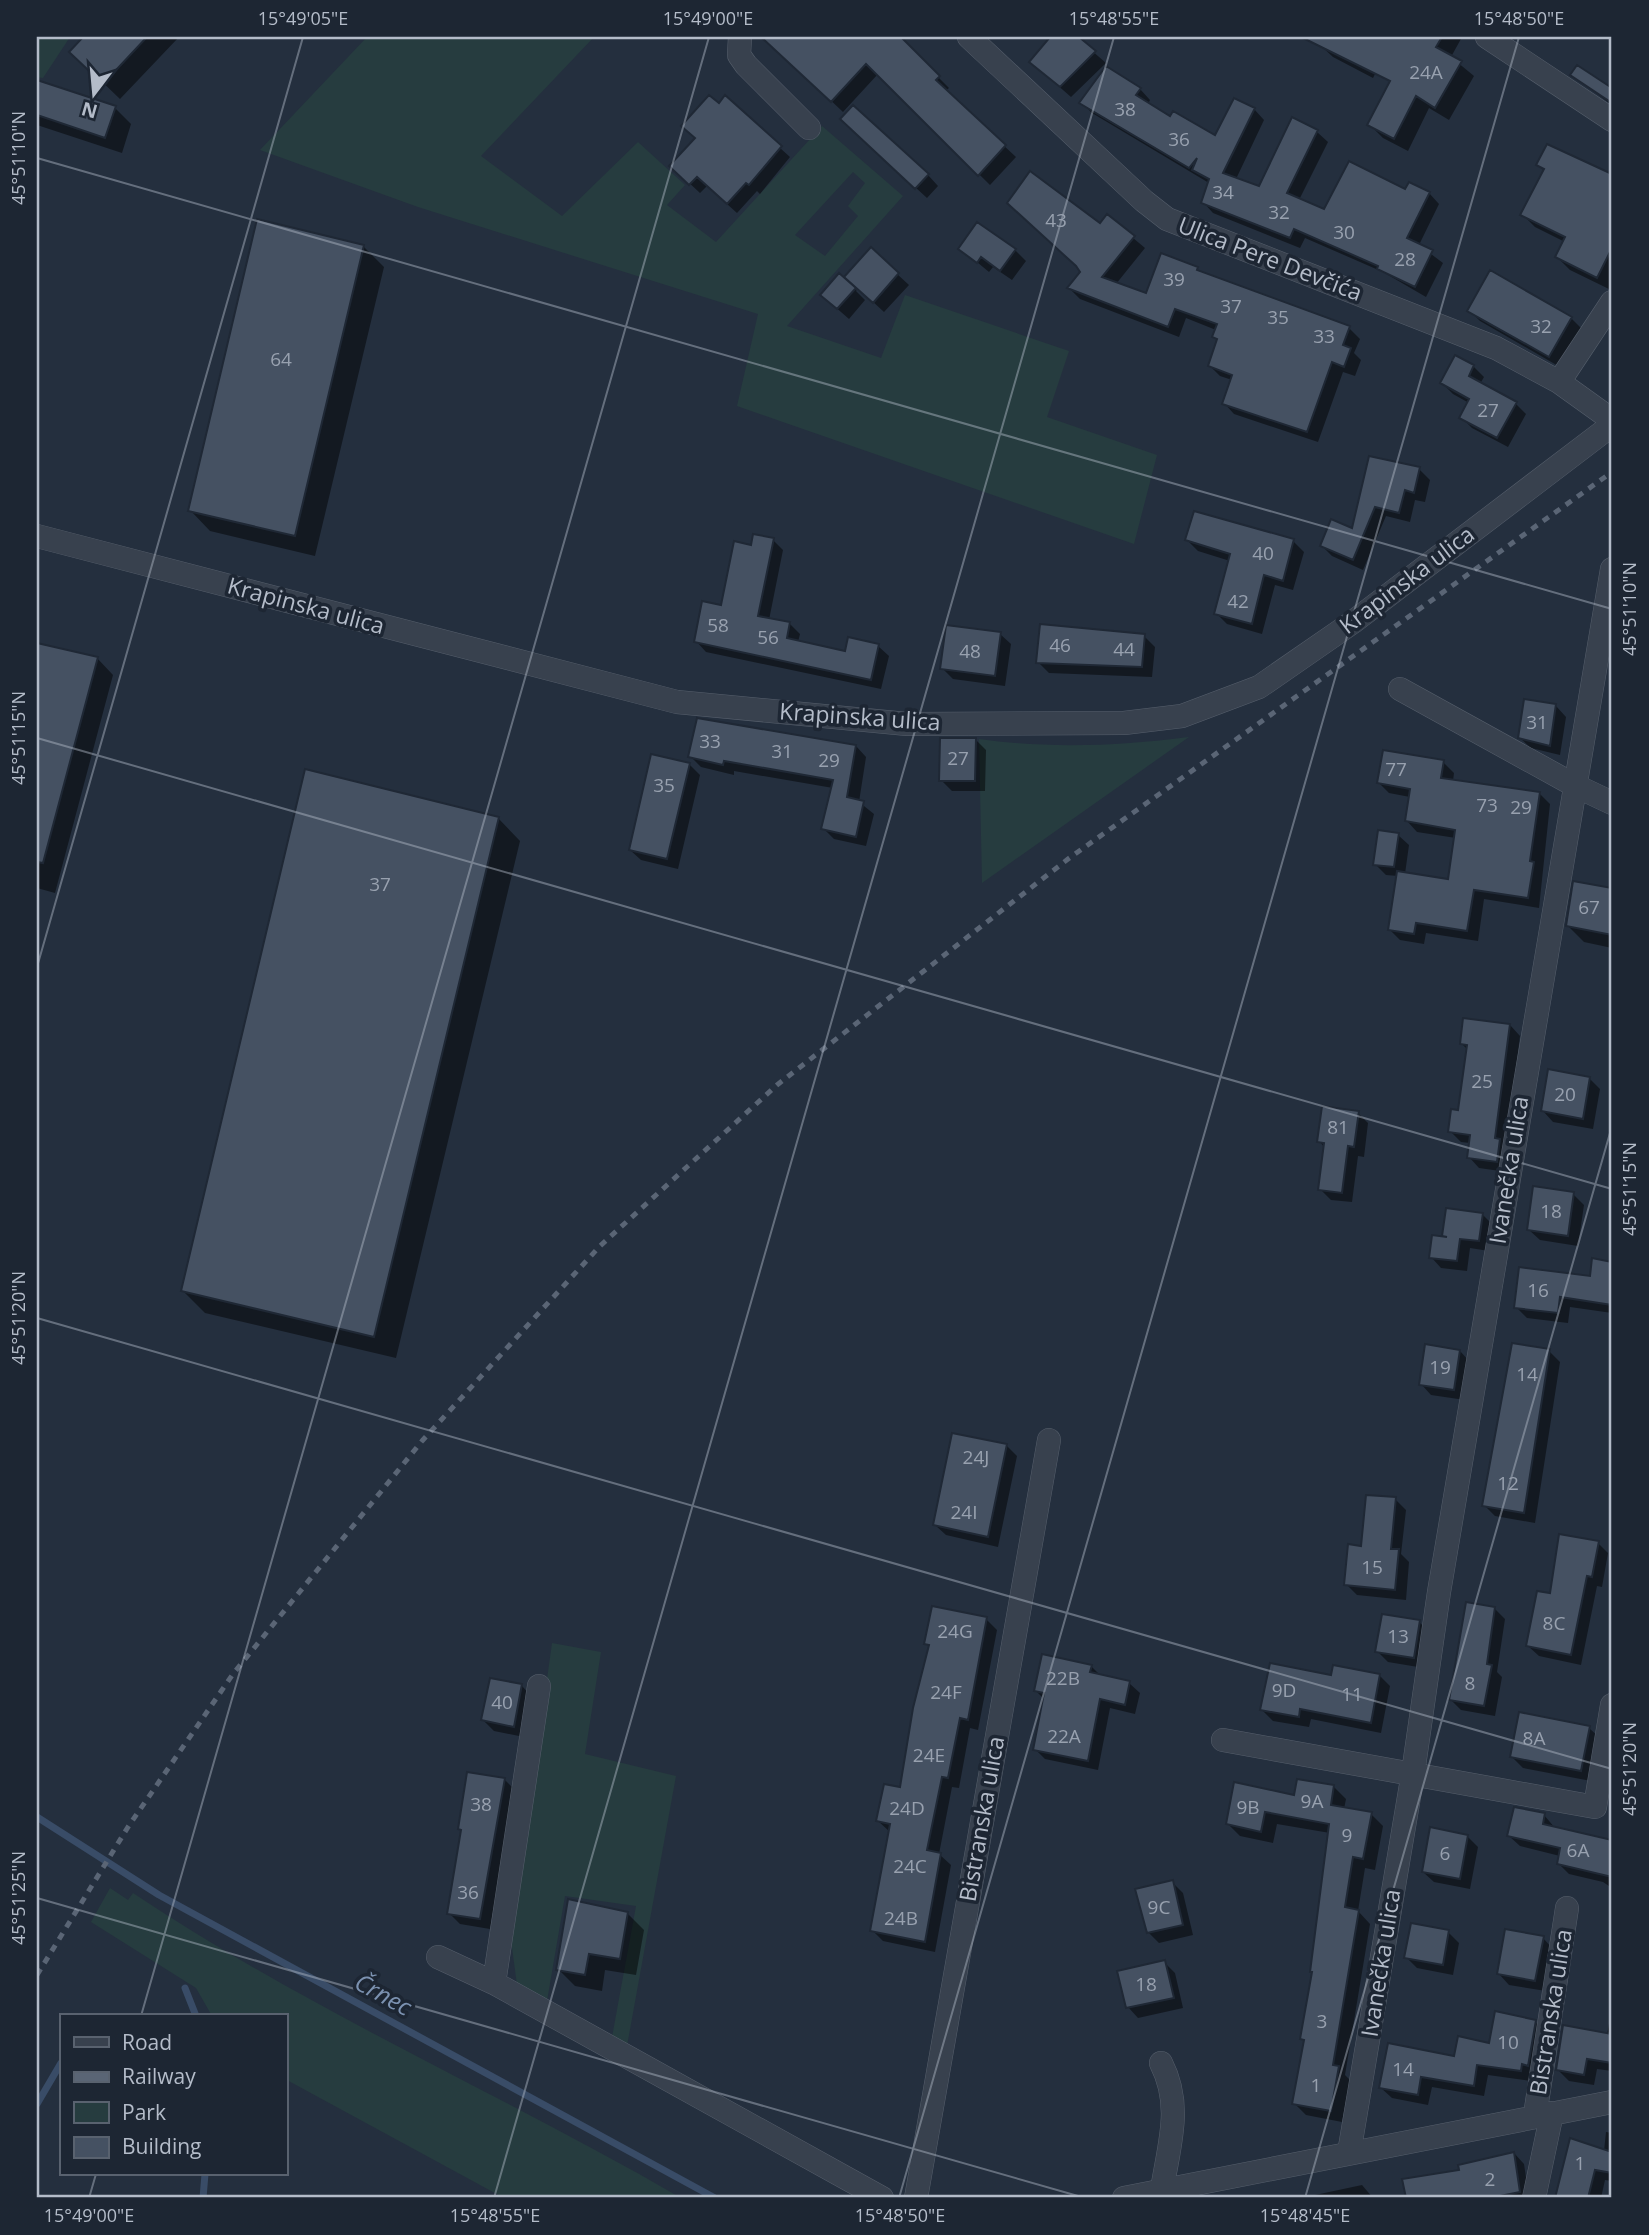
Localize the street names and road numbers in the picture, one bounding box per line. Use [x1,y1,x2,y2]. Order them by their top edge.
street label: Ulica Pere Devčića [1174,208,1367,308]
street label: Krapinska ulica [1332,518,1481,641]
street label: Krapinska ulica [224,569,388,641]
street label: Krapinska ulica [778,694,942,738]
street label: Ivanečka ulica [1481,1094,1535,1246]
street label: Bistranska ulica [951,1734,1011,1904]
street label: Ivanečka ulica [1353,1887,1407,2039]
street label: Bistranska ulica [1521,1927,1579,2097]

